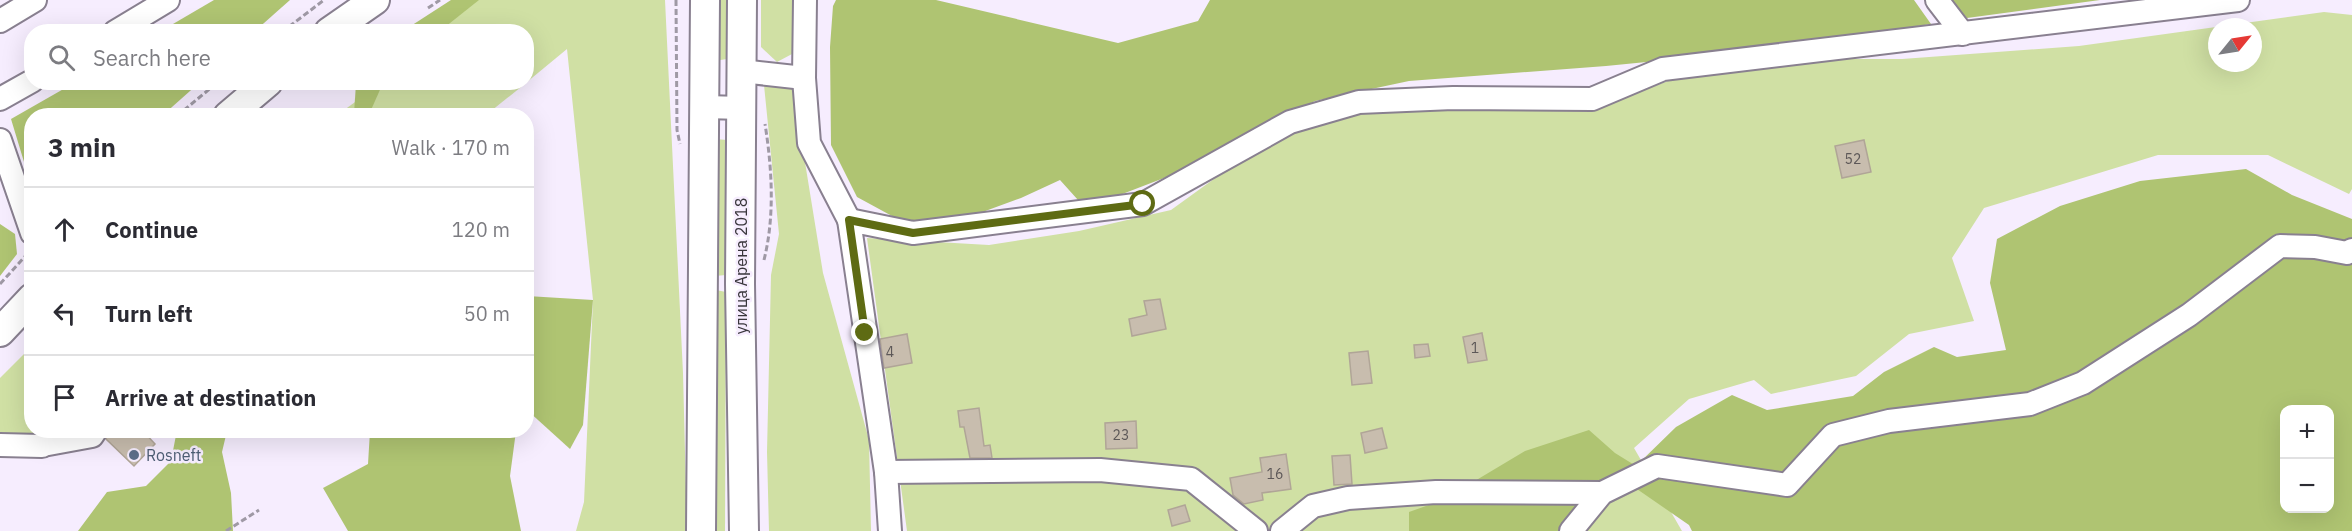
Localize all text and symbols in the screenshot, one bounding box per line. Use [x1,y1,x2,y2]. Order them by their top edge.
north arrow [2208,18,2262,72]
search box [24,24,534,90]
icon: search [45,41,78,74]
text: Search here [93,43,211,72]
text: 3 min [48,130,116,164]
text: Walk · 170 m [392,134,510,161]
house number: 52 [1845,150,1861,168]
route start [1129,190,1155,216]
street label: улица Арена 2018 [731,198,751,334]
icon: ahead [48,213,81,246]
text: Continue [105,215,198,244]
text: 120 m [452,216,510,243]
icon: left [48,297,81,330]
text: Turn left [105,299,193,328]
text: 50 m [464,300,510,327]
route end [851,319,877,345]
house number: 1 [1471,339,1479,357]
house number: 4 [886,343,894,361]
icon: arrive [48,381,81,414]
text: Arrive at destination [105,383,316,412]
map controls [2280,405,2334,513]
button: + [2280,405,2334,459]
house number: 23 [1113,426,1129,444]
place label: Rosneft [146,445,201,465]
marker: Rosneft [127,448,141,462]
button: − [2280,459,2334,513]
house number: 16 [1267,465,1283,483]

